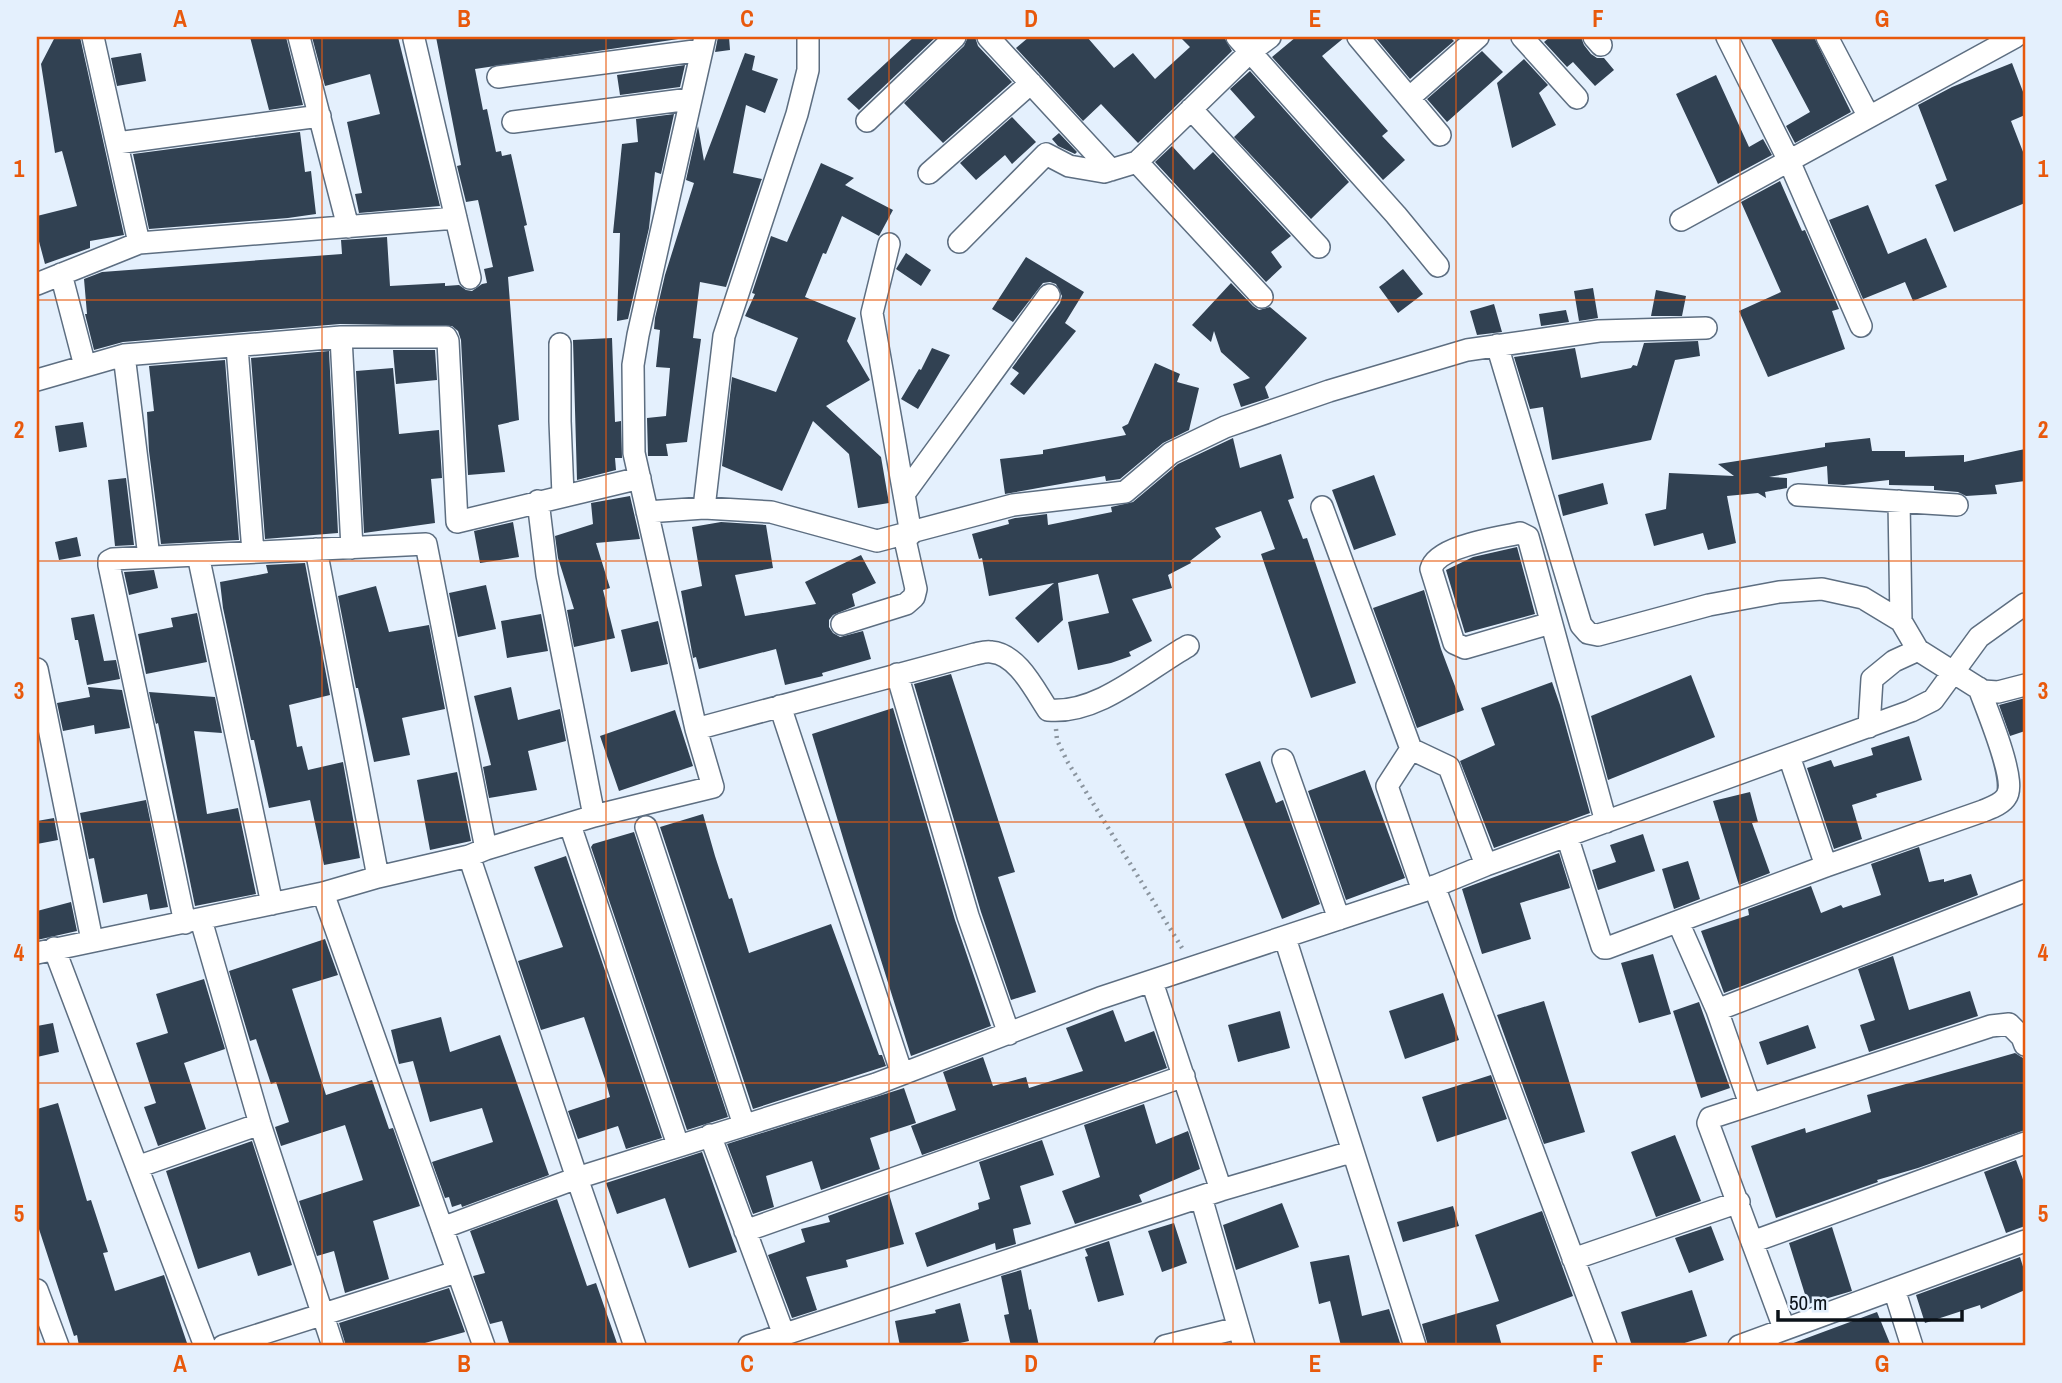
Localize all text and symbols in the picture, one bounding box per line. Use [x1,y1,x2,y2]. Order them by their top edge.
text: A [173,3,187,34]
text: B [457,3,471,34]
text: C [740,3,754,34]
text: D [1024,3,1038,34]
text: E [1309,3,1321,34]
text: F [1592,3,1604,34]
text: G [1875,3,1889,34]
text: 1 [14,153,25,184]
text: 1 [2038,153,2049,184]
text: 2 [14,414,24,445]
text: 2 [2038,414,2048,445]
text: 3 [14,675,24,706]
text: 3 [2038,675,2048,706]
text: 4 [14,937,25,968]
text: 4 [2038,937,2049,968]
text: 5 [14,1198,24,1229]
text: 5 [2038,1198,2048,1229]
scale bar [1778,1278,1962,1322]
text: 50 m [1789,1288,1827,1317]
text: A [173,1348,187,1379]
text: B [457,1348,471,1379]
text: C [740,1348,754,1379]
text: D [1024,1348,1038,1379]
text: E [1309,1348,1321,1379]
text: F [1592,1348,1604,1379]
text: G [1875,1348,1889,1379]

